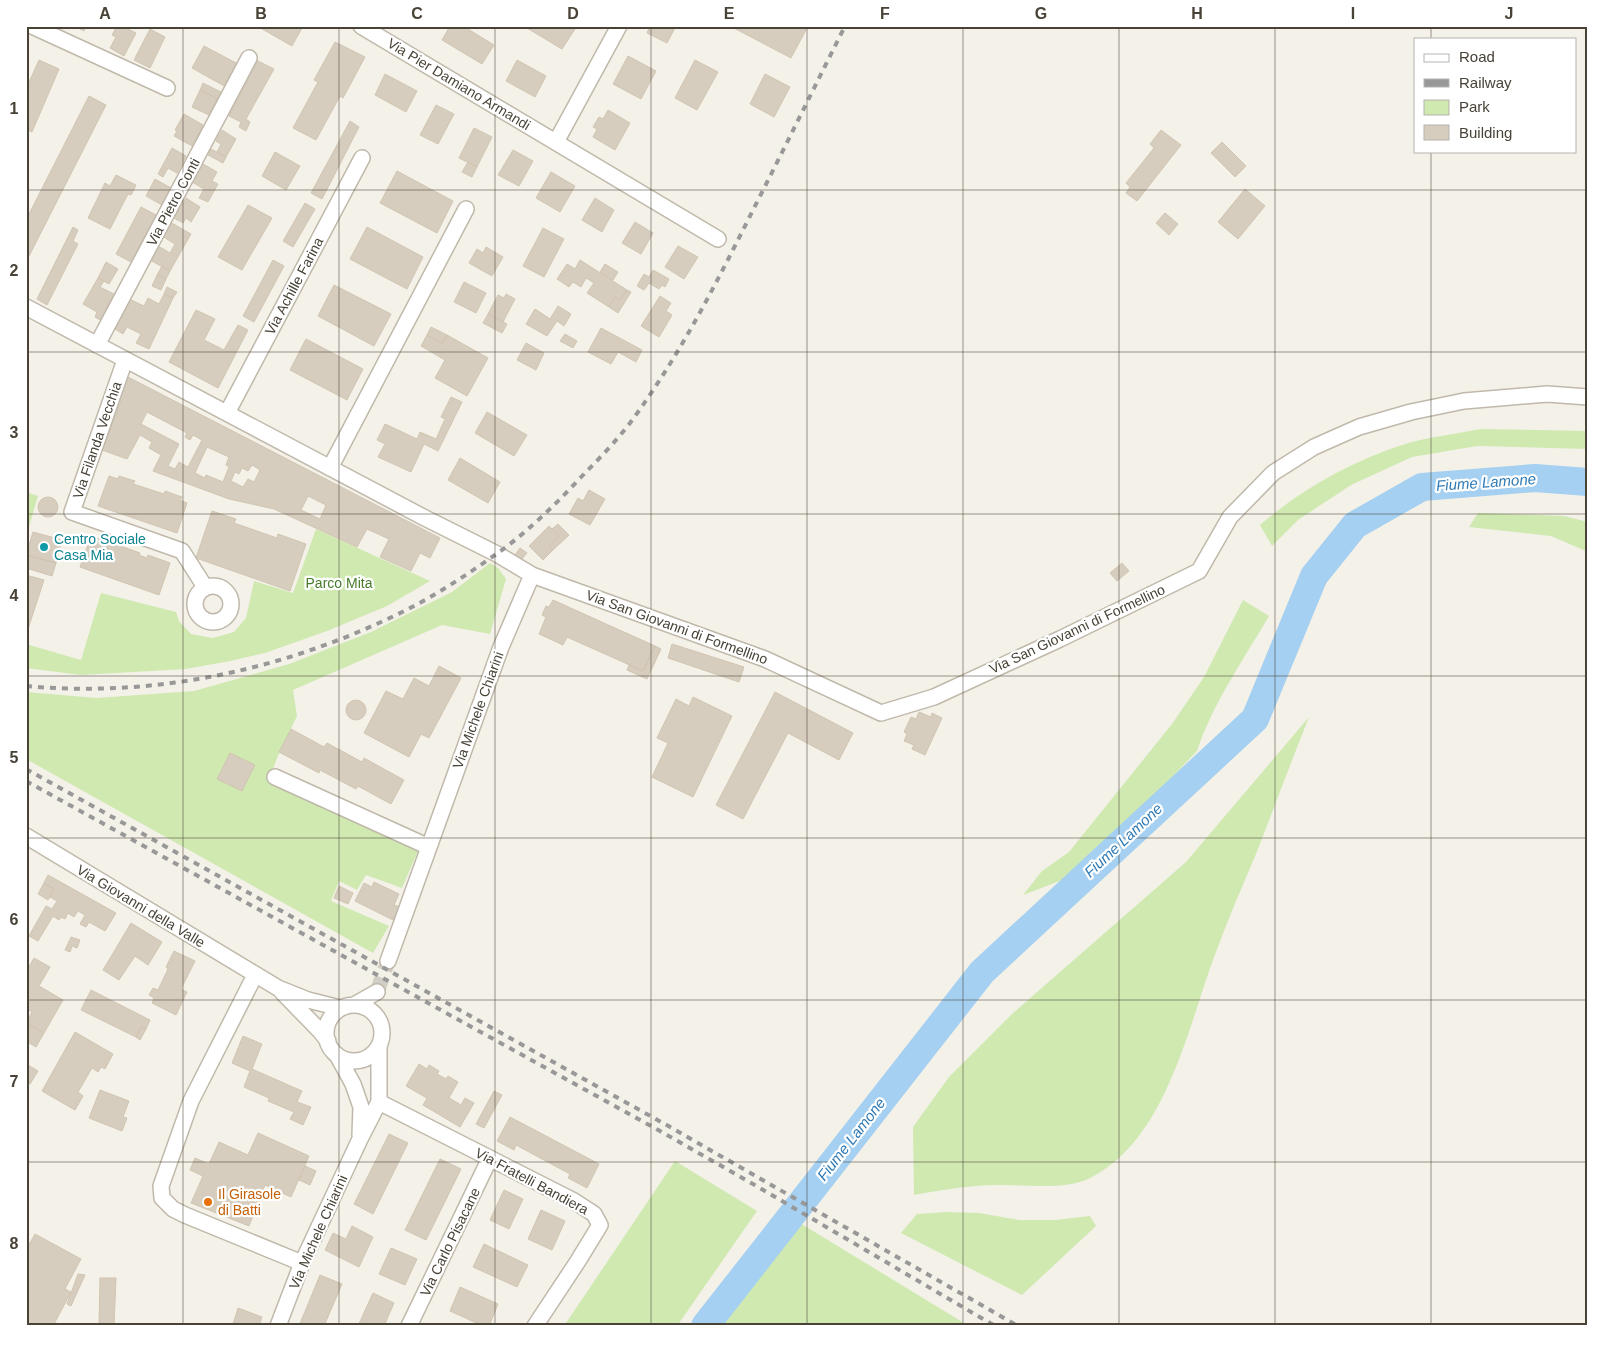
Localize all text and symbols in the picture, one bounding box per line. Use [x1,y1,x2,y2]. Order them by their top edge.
text: A [99,5,111,22]
text: B [255,5,267,22]
text: C [411,5,423,22]
text: D [567,5,579,22]
text: E [724,5,735,22]
text: F [880,5,890,22]
text: G [1035,5,1047,22]
text: H [1191,5,1203,22]
text: I [1351,5,1355,22]
text: J [1505,5,1513,22]
street label: Via Pier Damiano Armandi [385,35,533,133]
legend [1414,38,1576,152]
text: Road [1459,48,1495,65]
text: Railway [1459,74,1512,91]
text: Park [1459,98,1490,115]
text: 1 [10,100,19,117]
text: Building [1459,124,1512,141]
street label: Via Pietro Conti [143,155,203,249]
street label: Via Achille Farina [262,234,326,337]
text: 2 [10,262,19,279]
street label: Via Filanda Vecchia [69,379,125,501]
text: 3 [10,424,19,441]
water label: Fiume Lamone [1435,470,1537,494]
place label: Centro Sociale Casa Mia [54,531,146,563]
marker: Centro Sociale Casa Mia [38,541,50,553]
park label: Parco Mita [306,575,373,591]
street label: Via San Giovanni di Formellino [987,581,1168,677]
text: 4 [10,587,19,604]
street label: Via San Giovanni di Formellino [584,587,770,667]
street label: Via Michele Chiarini [449,649,507,771]
text: 5 [10,749,19,766]
water label: Fiume Lamone [1081,800,1165,880]
street label: Via Giovanni della Valle [74,861,208,951]
text: 6 [10,911,19,928]
text: 7 [10,1073,19,1090]
water label: Fiume Lamone [813,1094,889,1184]
street label: Via Fratelli Bandiera [473,1144,591,1218]
street label: Via Michele Chiarini [286,1172,350,1292]
street label: Via Carlo Pisacane [417,1185,483,1299]
place label: Il Girasole di Batti [218,1186,281,1218]
marker: Il Girasole di Batti [202,1196,214,1208]
text: 8 [10,1235,19,1252]

